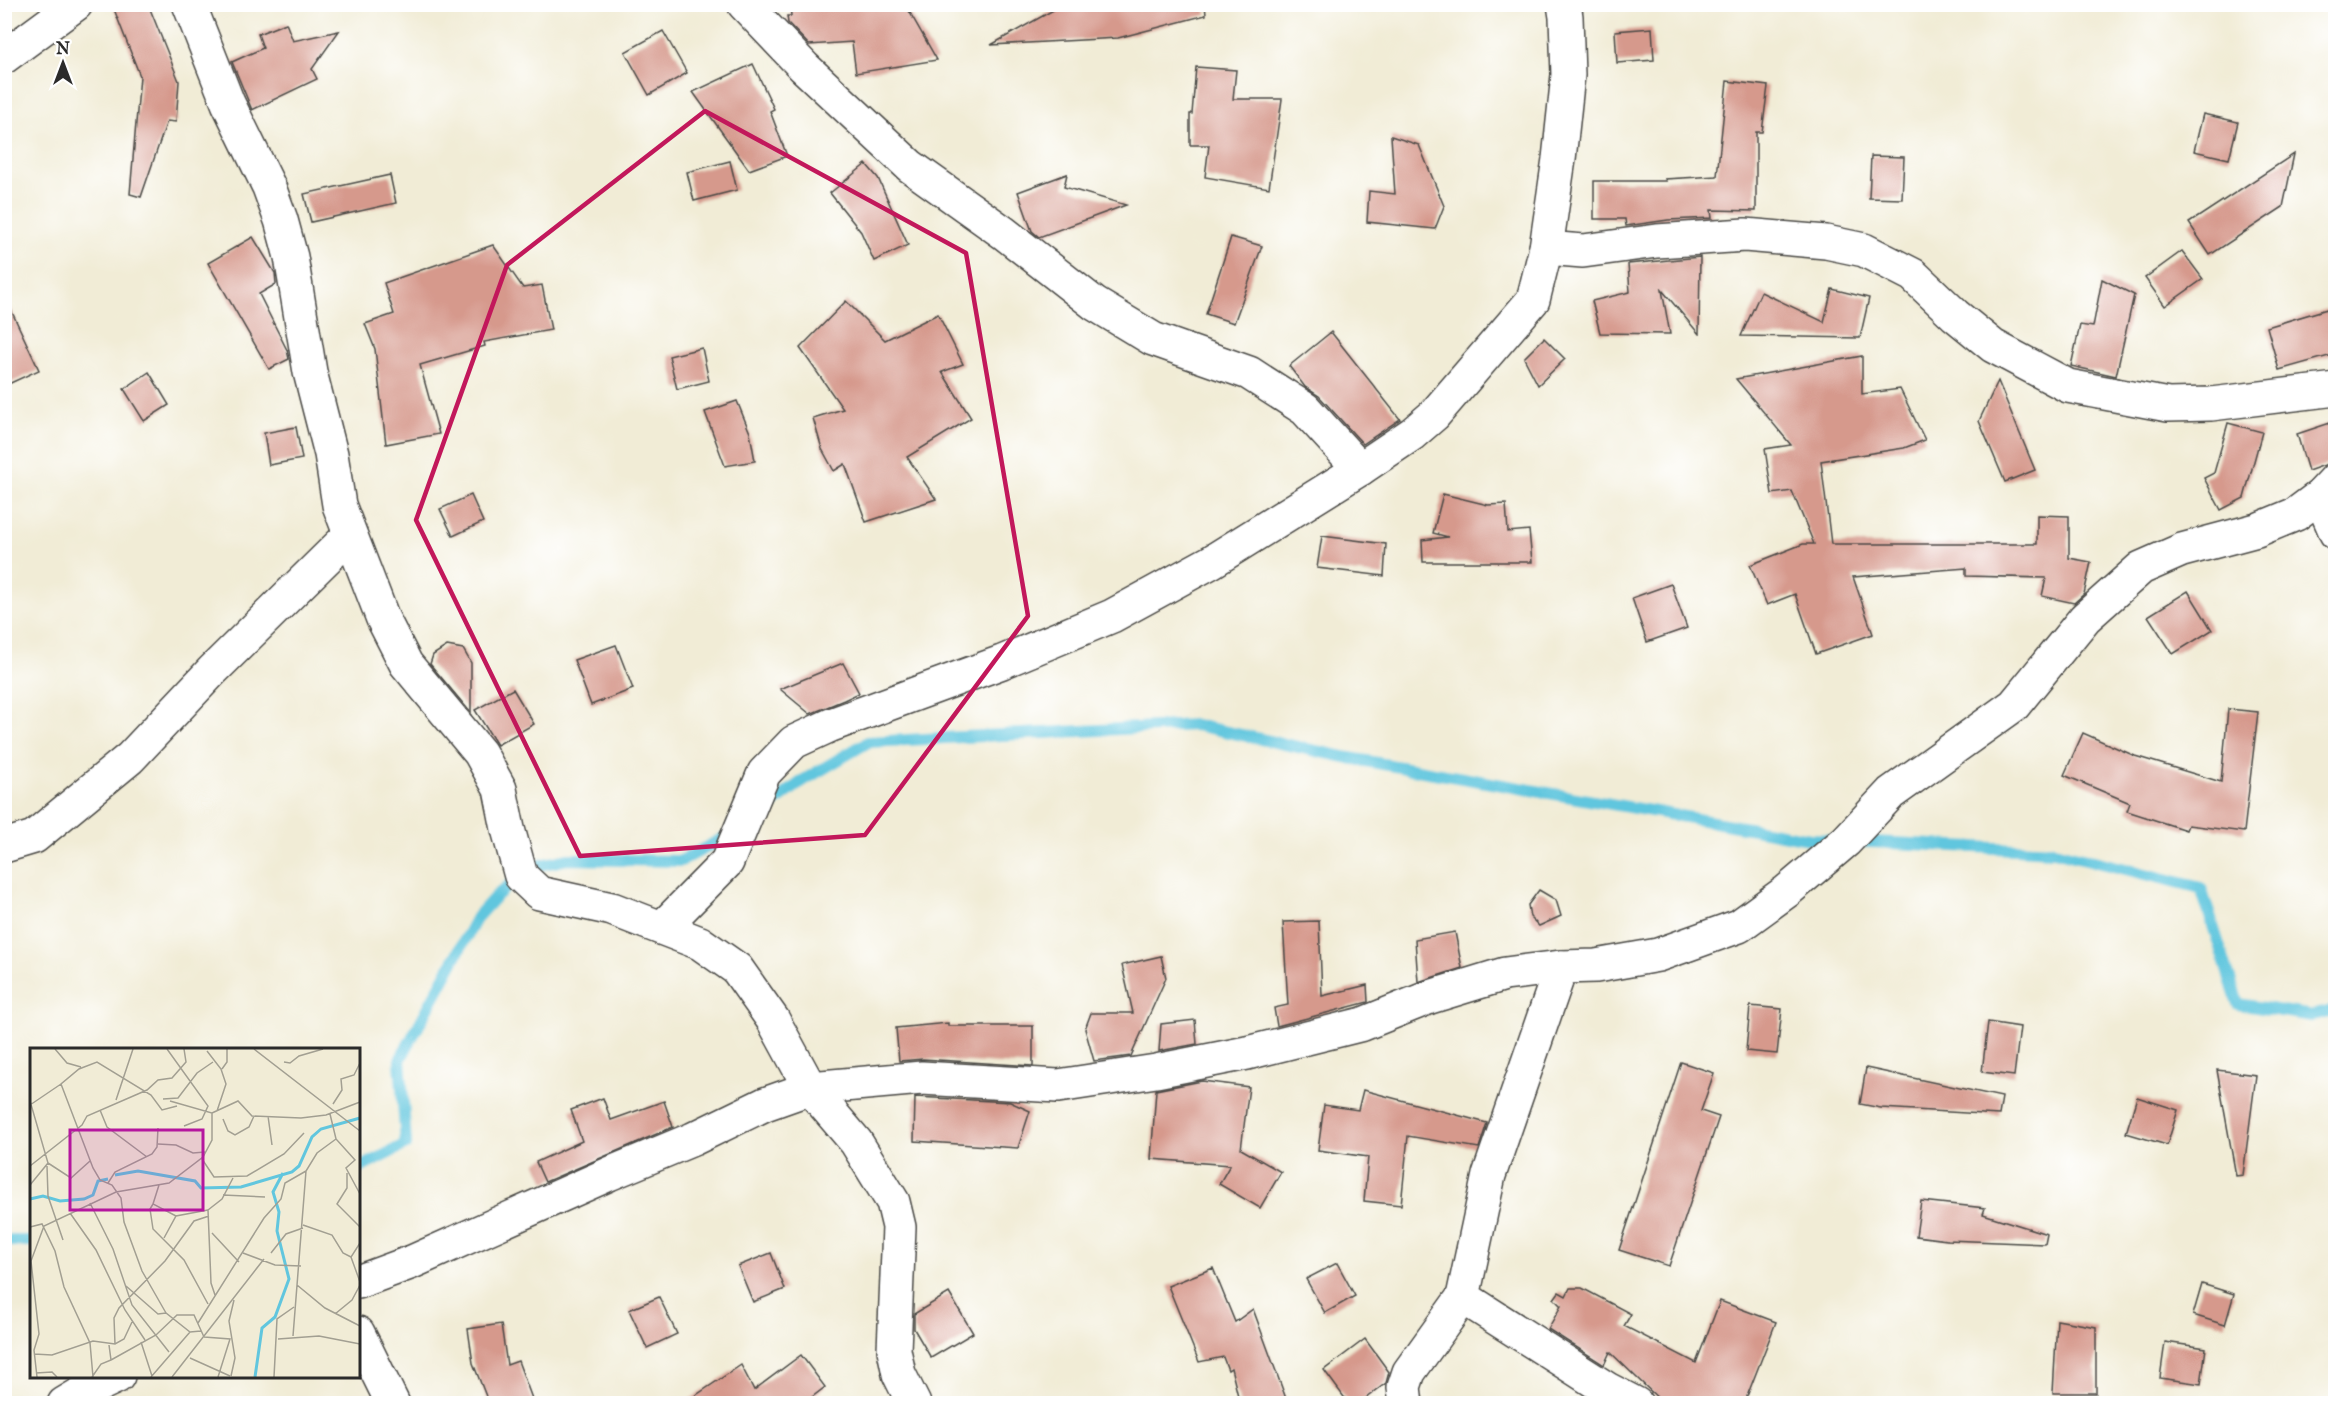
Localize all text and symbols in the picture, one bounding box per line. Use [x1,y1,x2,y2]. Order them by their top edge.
north arrow [33,33,93,93]
text: N [55,40,70,60]
inset map [30,1048,360,1378]

